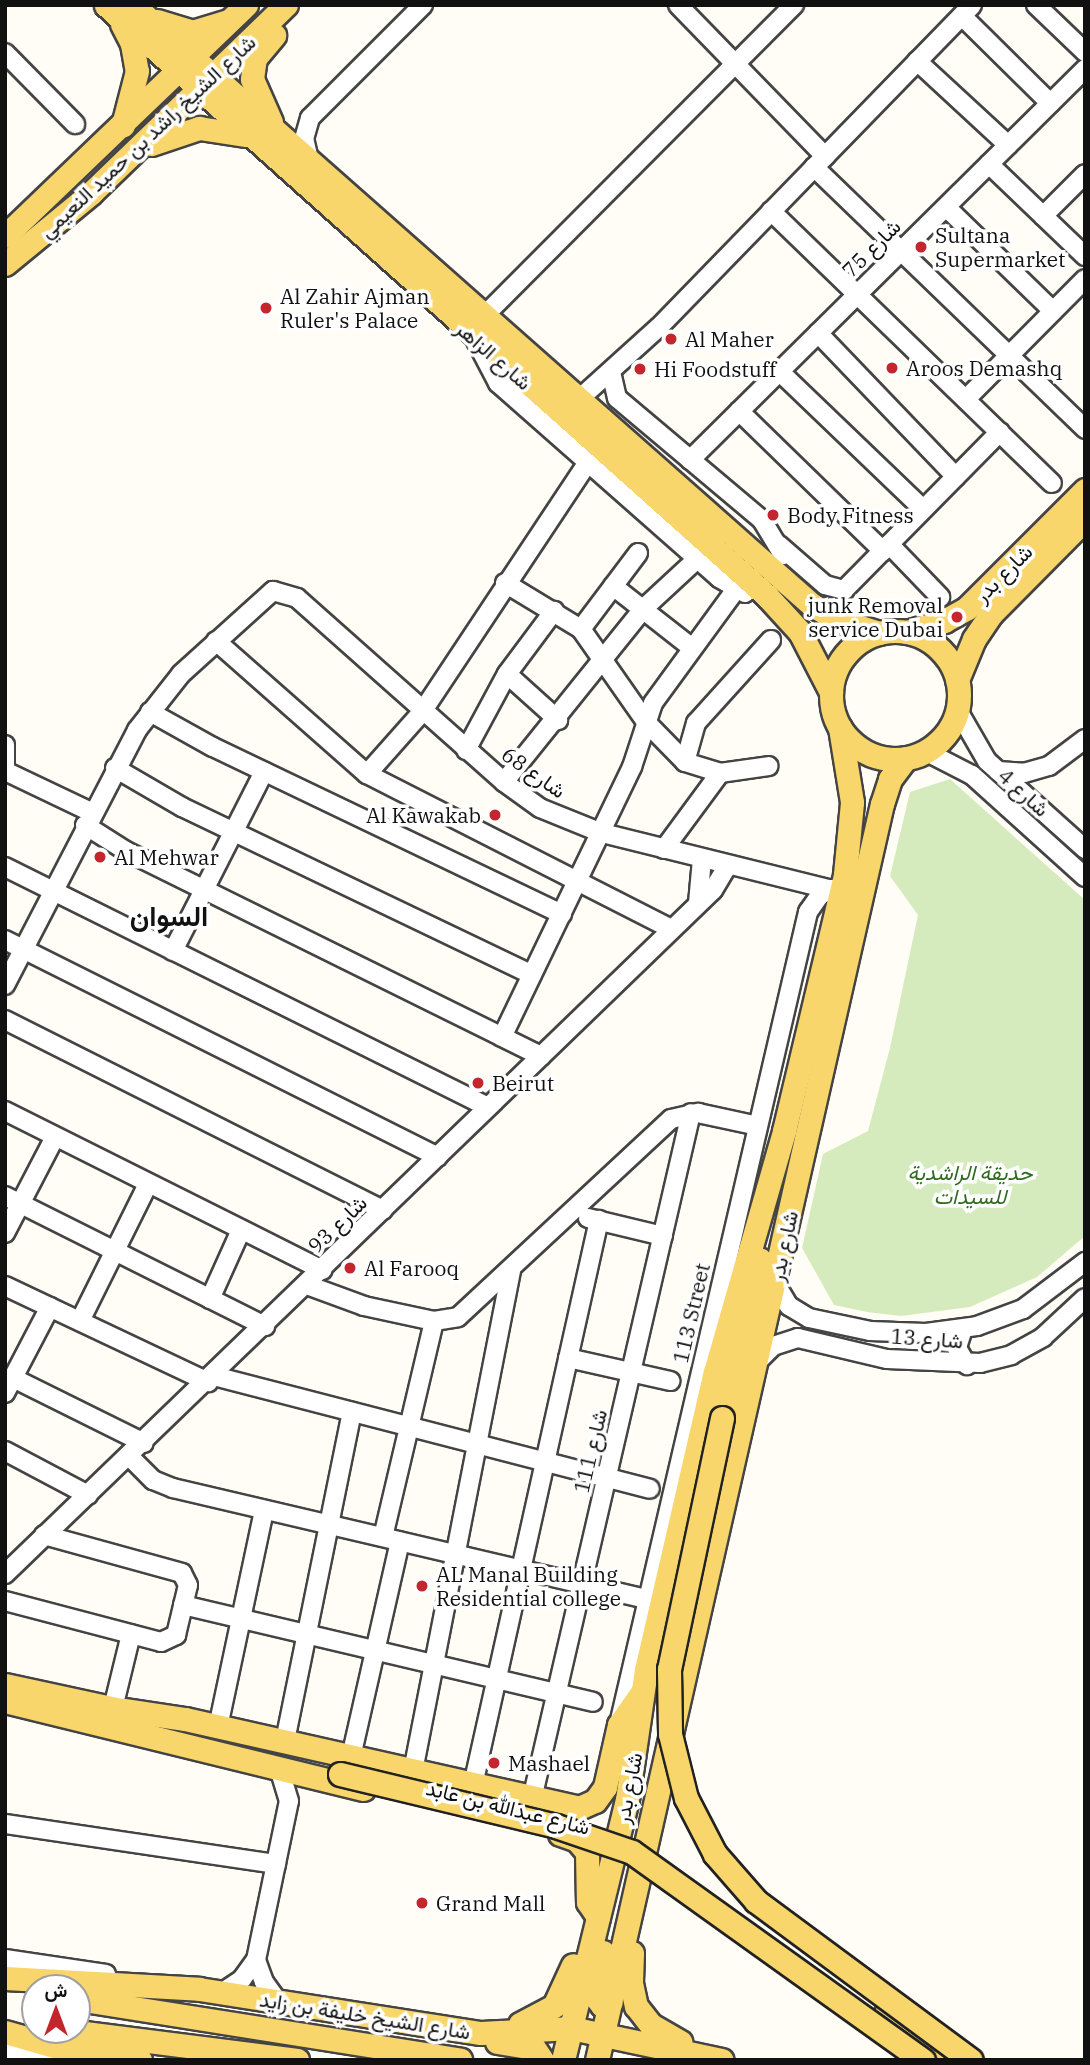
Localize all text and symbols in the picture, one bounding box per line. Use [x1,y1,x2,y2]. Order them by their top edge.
street label: شارع الشيخ راشد بن حميد النعيمي [34,29,260,243]
street label: شارع 75 [837,214,905,282]
place label: Sultana Supermarket [935,222,1065,272]
marker: Sultana Supermarket [913,239,929,255]
place label: Al Zahir Ajman Ruler's Palace [280,283,430,333]
marker: Al Zahir Ajman Ruler's Palace [258,300,274,316]
street label: شارع الزاهر [451,315,537,395]
place label: Al Maher [685,326,774,352]
marker: Al Maher [663,331,679,347]
place label: Aroos Demashq [906,355,1062,381]
place label: Hi Foodstuff [654,356,776,382]
marker: Aroos Demashq [884,360,900,376]
marker: Hi Foodstuff [632,361,648,377]
place label: Body Fitness [787,502,914,528]
marker: Body Fitness [765,507,781,523]
street label: شارع بدر [969,539,1037,607]
place label: junk Removal service Dubai [808,592,943,642]
marker: junk Removal service Dubai [949,609,965,625]
street label: شارع 68 [497,741,571,803]
street label: شارع 4 [993,763,1055,821]
place label: Al Kawakab [366,802,481,828]
marker: Al Kawakab [487,807,503,823]
place label: Al Mehwar [114,844,219,870]
marker: Al Mehwar [92,849,108,865]
district label: السوان [130,899,208,933]
place label: Beirut [492,1070,554,1096]
marker: Beirut [470,1075,486,1091]
park label: حديقة الراشدية للسيدات [907,1159,1033,1209]
street label: شارع 93 [302,1190,372,1258]
street label: شارع بدر [763,1208,803,1284]
place label: Al Farooq [364,1255,459,1281]
marker: Al Farooq [342,1260,358,1276]
street label: 113 Street [667,1261,715,1365]
street label: شارع 13 [890,1323,964,1353]
street label: شارع 111 [568,1407,612,1495]
place label: AL Manal Building Residential college [436,1561,621,1611]
marker: AL Manal Building Residential college [414,1578,430,1594]
place label: Mashael [508,1750,590,1776]
street label: شارع بدر [609,1750,647,1826]
marker: Mashael [486,1755,502,1771]
street label: شارع عبدالله بن عابد [424,1774,592,1840]
place label: Grand Mall [436,1890,545,1916]
marker: Grand Mall [414,1895,430,1911]
north arrow [21,1974,91,2044]
text: ش [45,1978,67,2002]
street label: شارع الشيخ خليفة بن زايد [258,1986,472,2044]

